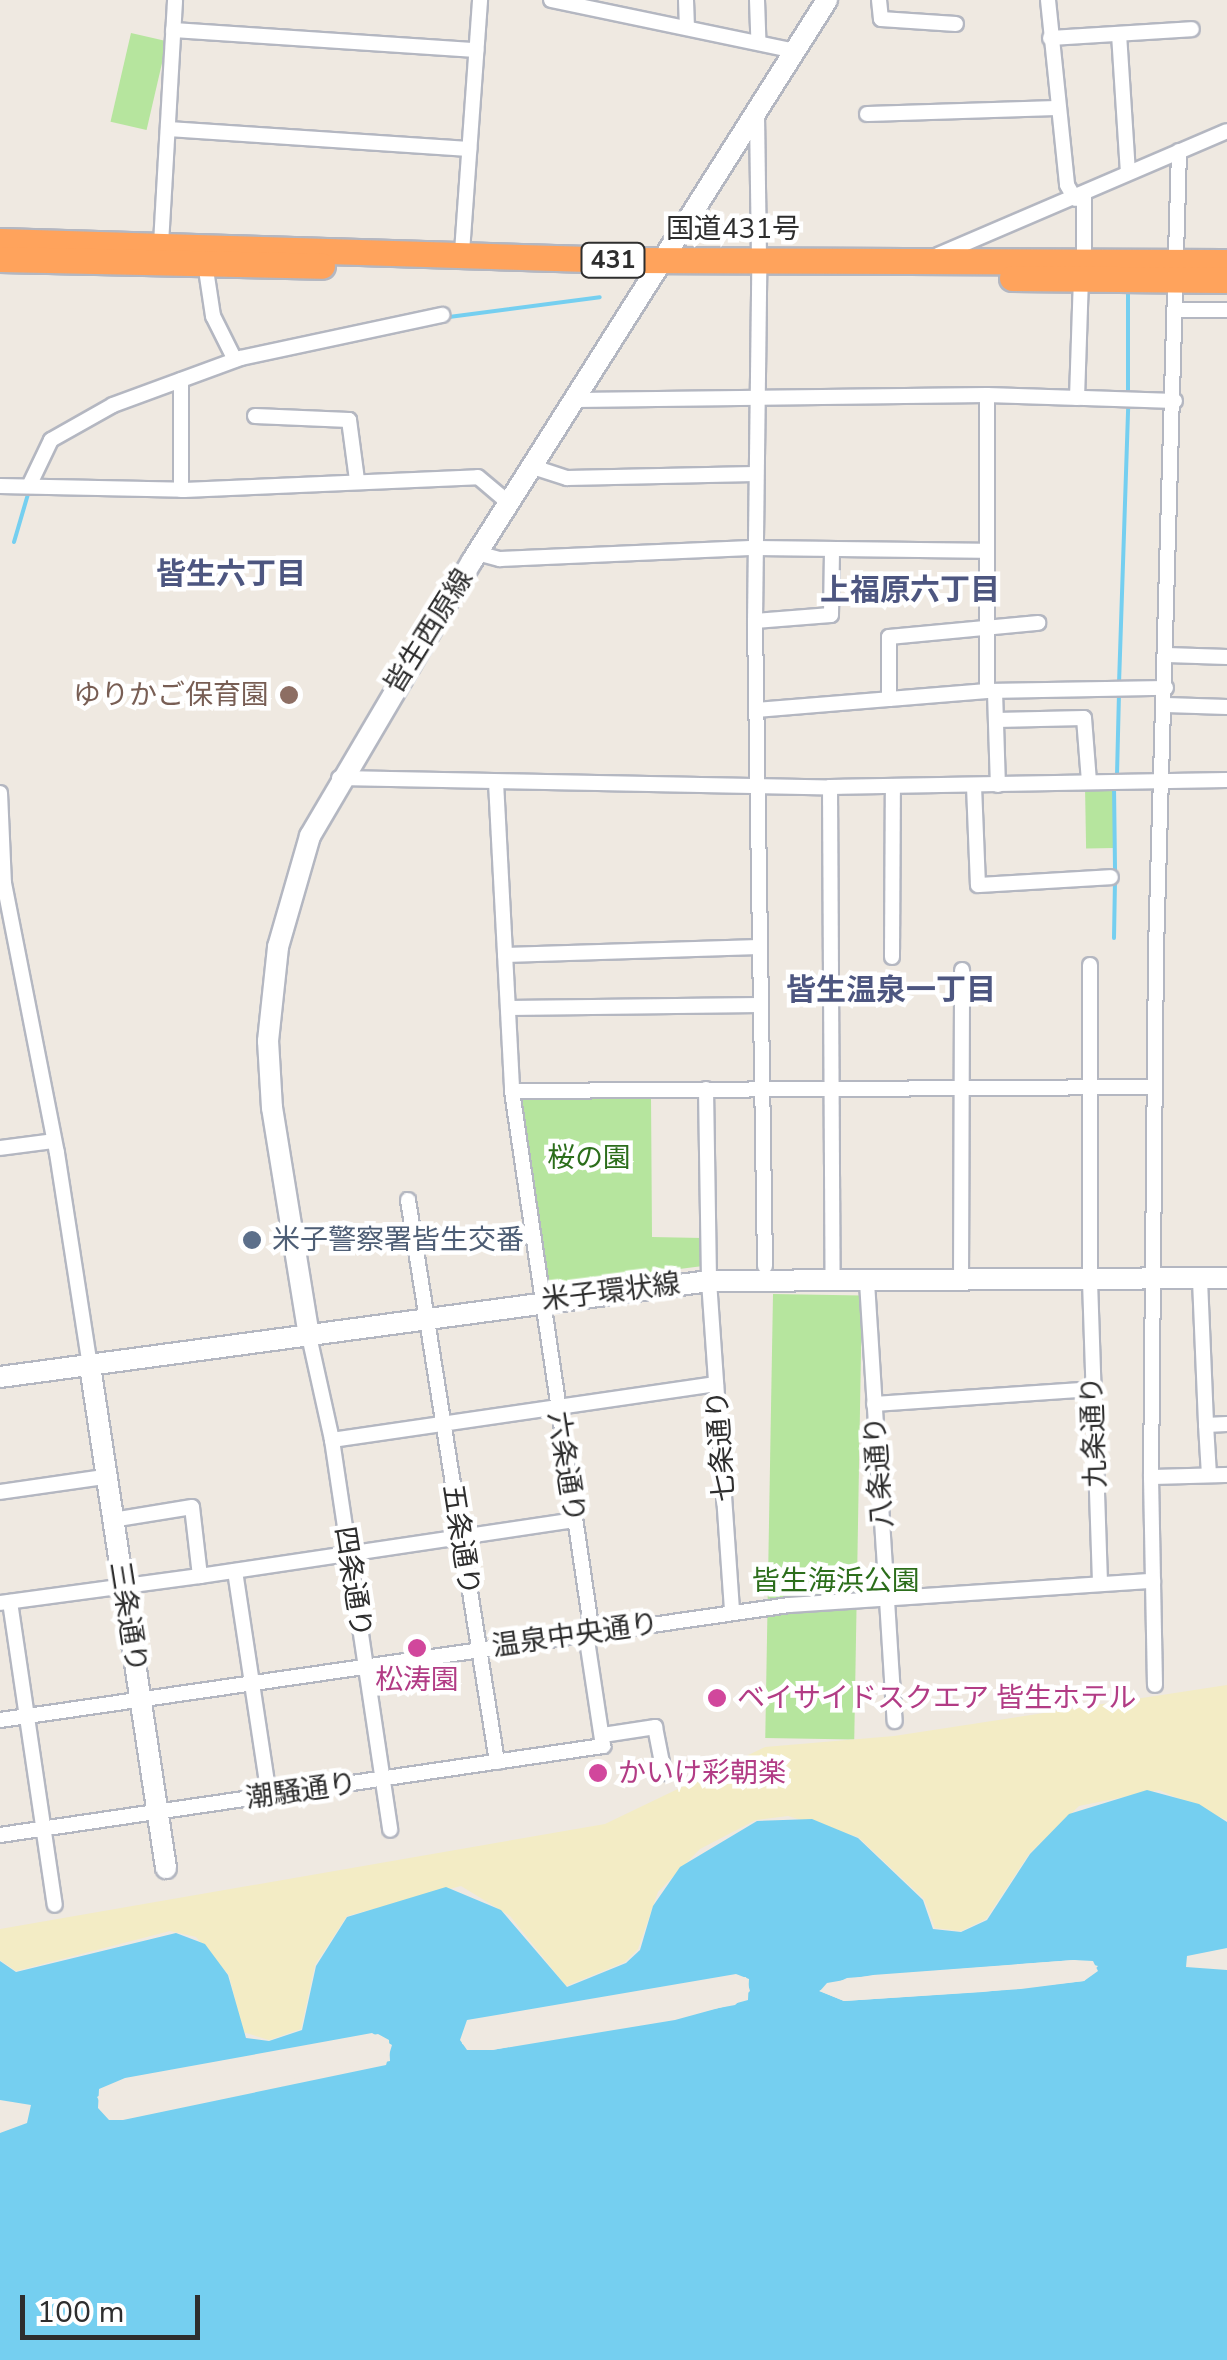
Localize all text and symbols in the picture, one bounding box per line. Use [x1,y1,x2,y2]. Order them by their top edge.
street label: 国道431号 [666,212,800,246]
road number: 431 [580,240,646,280]
district label: 皆生六丁目 [156,557,306,593]
street label: 皆生西原線 [378,563,480,699]
district label: 上福原六丁目 [820,573,1000,609]
place label: ゆりかご保育園 [73,678,269,712]
marker: ゆりかご保育園 [278,684,300,706]
district label: 皆生温泉一丁目 [786,973,996,1009]
park label: 桜の園 [547,1141,631,1175]
place label: 米子警察署皆生交番 [272,1223,524,1257]
marker: 米子警察署皆生交番 [241,1229,263,1251]
street label: 米子環状線 [539,1267,683,1317]
street label: 九条通り [1075,1375,1113,1489]
street label: 七条通り [700,1389,742,1503]
street label: 六条通り [541,1409,591,1525]
street label: 八条通り [858,1415,900,1529]
street label: 五条通り [436,1482,486,1598]
street label: 四条通り [328,1524,378,1640]
street label: 三条通り [103,1559,153,1675]
park label: 皆生海浜公園 [752,1564,920,1598]
street label: 温泉中央通り [489,1607,661,1663]
marker: 松涛園 [406,1637,428,1659]
place label: 松涛園 [375,1663,459,1697]
place label: ベイサイドスクエア 皆生ホテル [737,1681,1136,1715]
marker: ベイサイドスクエア 皆生ホテル [706,1687,728,1709]
place label: かいけ彩朝楽 [618,1756,786,1790]
marker: かいけ彩朝楽 [587,1762,609,1784]
street label: 潮騒通り [243,1767,359,1815]
scale bar [25,2275,205,2337]
text: 100 m [37,2292,124,2333]

